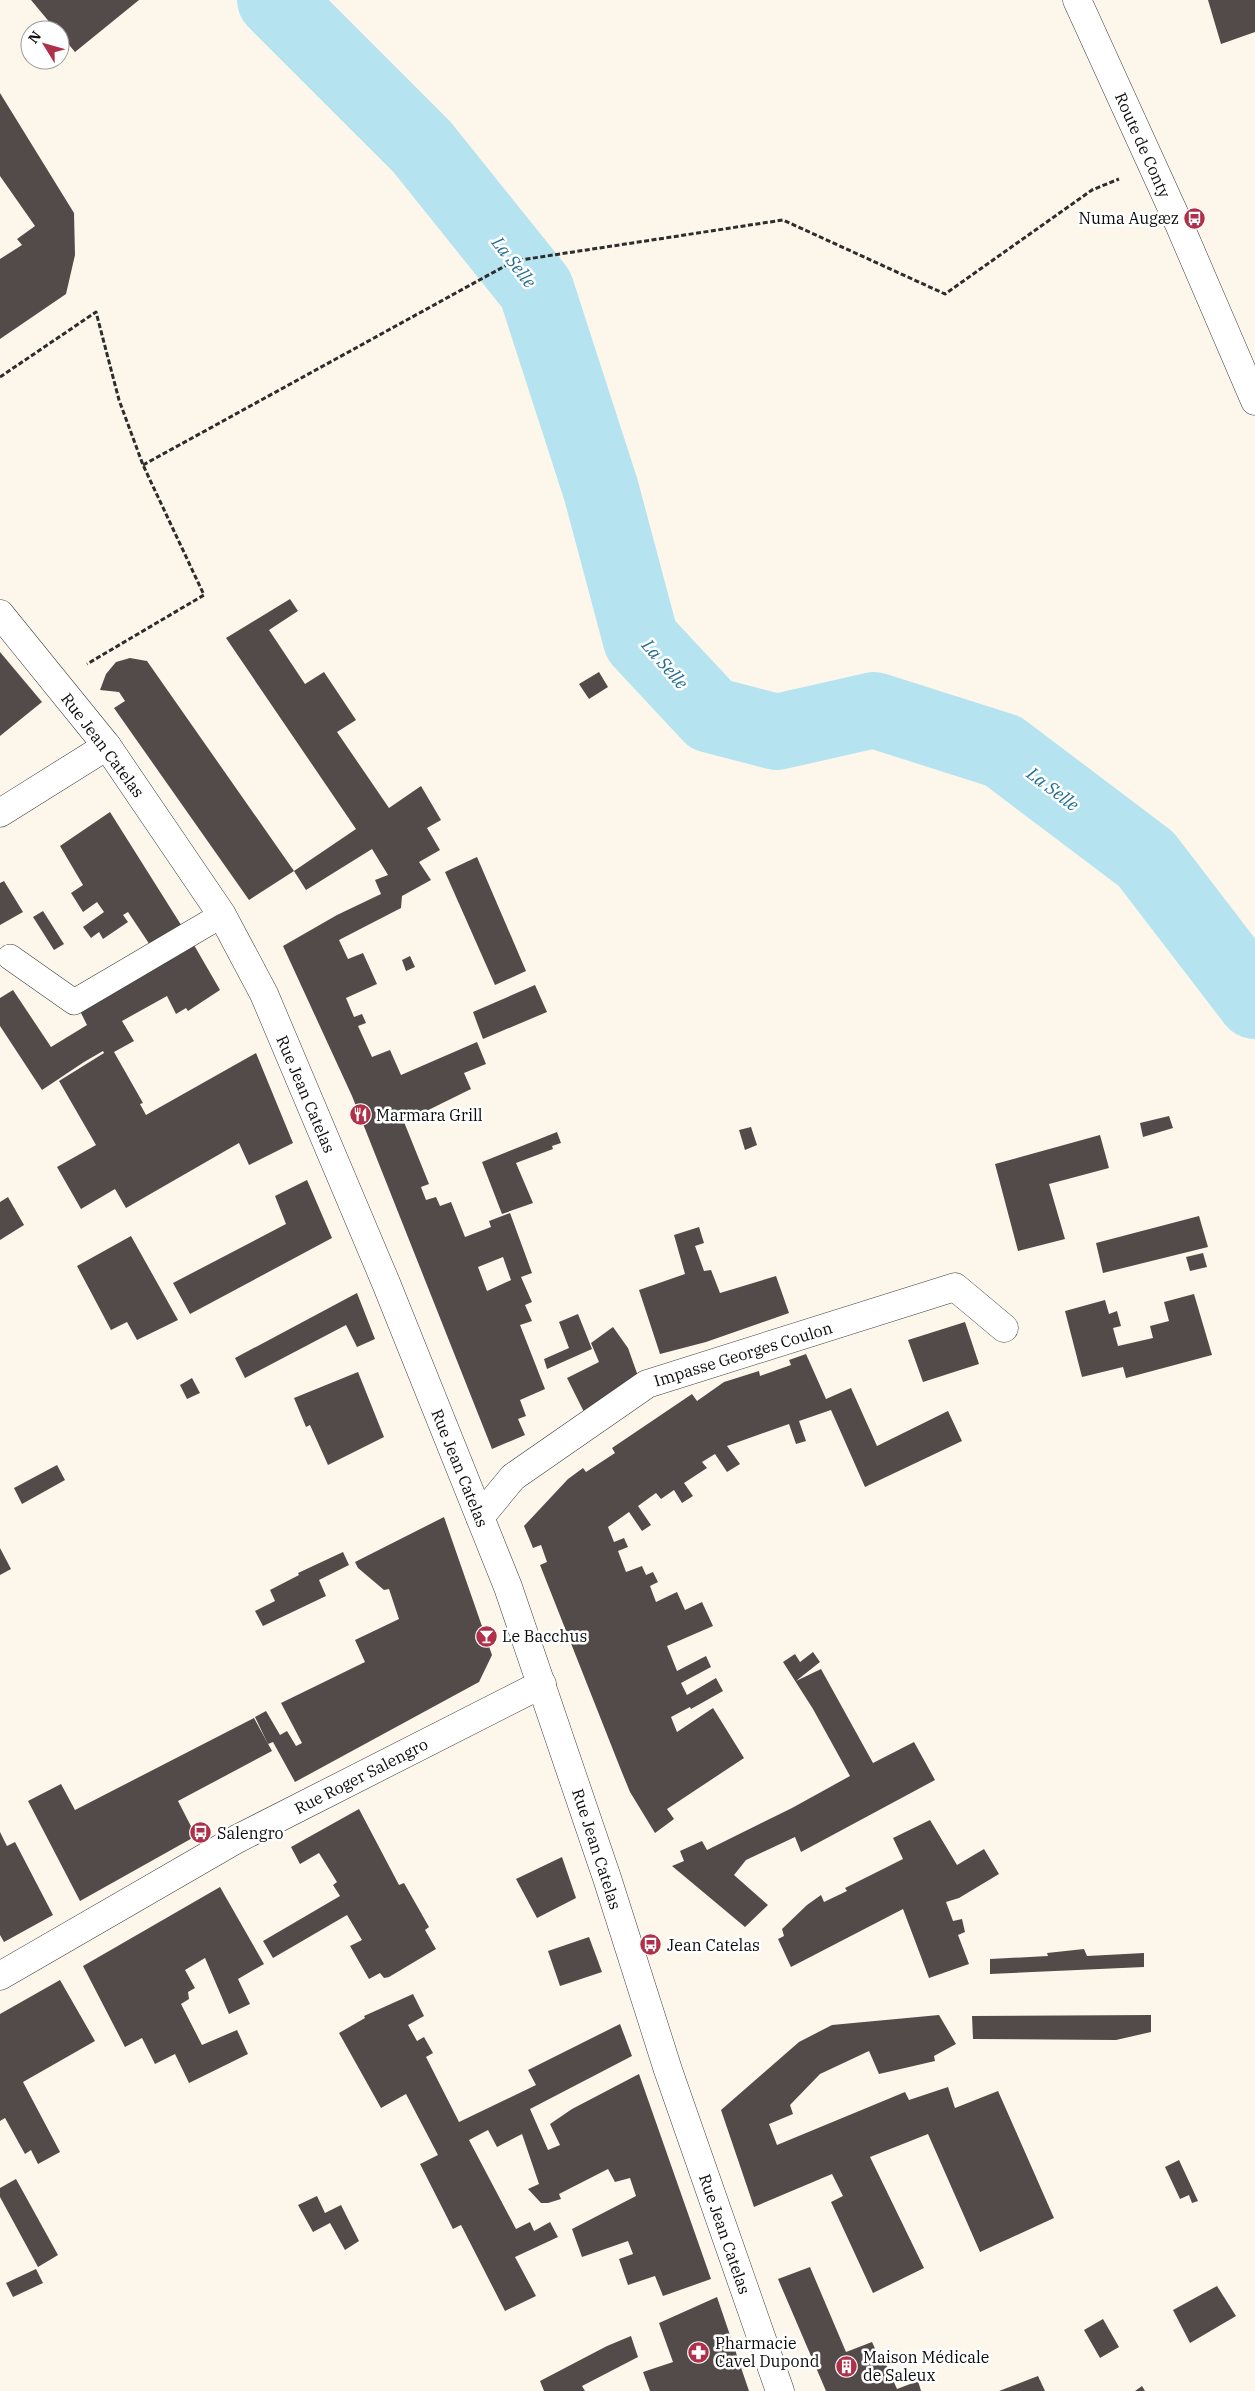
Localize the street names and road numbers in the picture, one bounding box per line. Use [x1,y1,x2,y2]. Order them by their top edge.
street label: Route de Conty [1111,89,1175,201]
street label: Rue Jean Catelas [57,689,149,801]
street label: Rue Jean Catelas [272,1032,340,1156]
street label: Impasse Georges Coulon [651,1317,835,1391]
street label: Rue Jean Catelas [427,1406,493,1530]
street label: Rue Roger Salengro [291,1734,431,1818]
street label: Rue Jean Catelas [568,1786,626,1912]
street label: Rue Jean Catelas [695,2171,755,2297]

